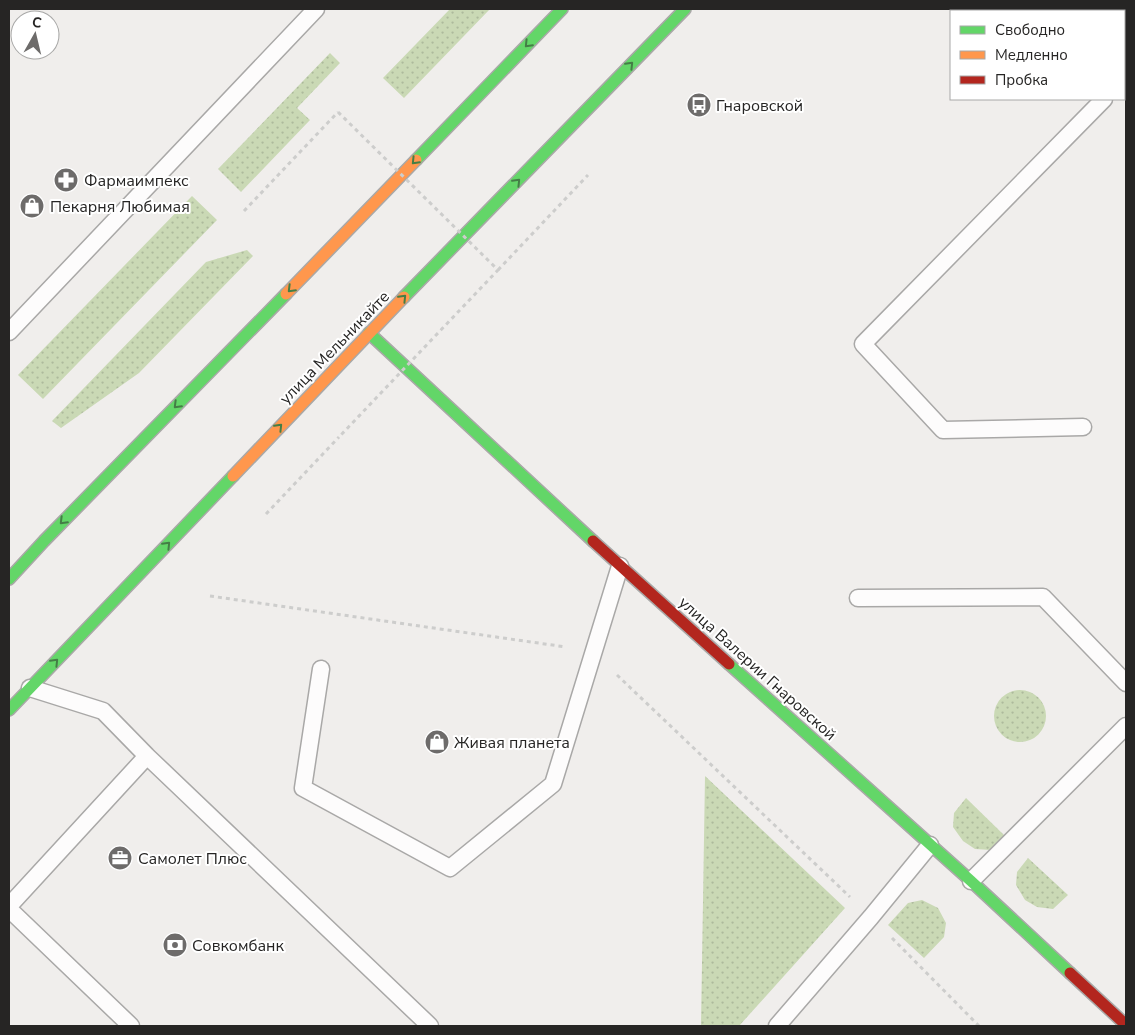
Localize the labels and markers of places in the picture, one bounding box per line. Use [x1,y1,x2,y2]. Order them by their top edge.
bus stop icon: Гнаровской [686,92,712,118]
place label: Гнаровской [716,95,803,117]
pharmacy icon: Фармаимпекс [53,167,79,193]
place label: Фармаимпекс [84,170,189,192]
shop icon: Пекарня Любимая [19,193,45,219]
place label: Пекарня Любимая [50,196,190,218]
shop icon: Живая планета [424,729,450,755]
place label: Живая планета [454,732,570,754]
office icon: Самолет Плюс [107,845,133,871]
place label: Самолет Плюс [138,848,247,870]
bank icon: Совкомбанк [162,932,188,958]
place label: Совкомбанк [192,935,285,957]

